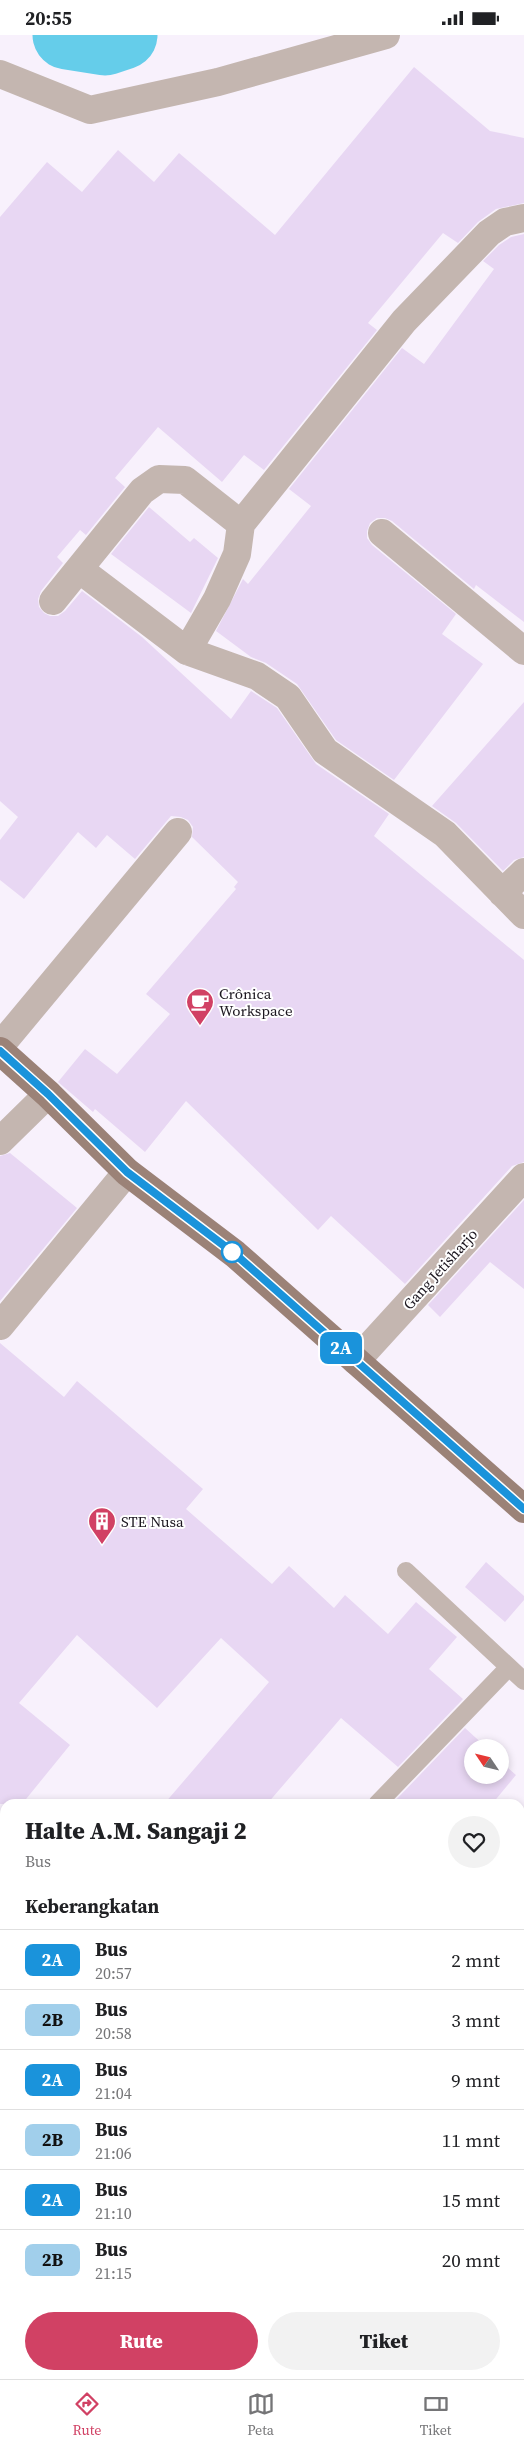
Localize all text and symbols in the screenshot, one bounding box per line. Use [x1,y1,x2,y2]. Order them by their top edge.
text: 20:55 [25,5,72,31]
place label: Crônica Workspace [219,983,293,1021]
cafe icon: Crônica Workspace [185,987,215,1026]
street label: Gang Jetisharjo [398,1224,482,1314]
unlabelled marker [221,1241,243,1263]
line badge: 2A [318,1332,364,1364]
text: 2A [330,1335,352,1360]
building icon: STE Nusa [87,1506,117,1545]
place label: STE Nusa [121,1511,184,1532]
north arrow [464,1739,509,1784]
map controls [464,1739,509,1784]
text: Halte A.M. Sangaji 2 [25,1814,247,1847]
button: heart [448,1816,500,1868]
text: Bus [25,1850,51,1872]
text: Keberangkatan [25,1893,159,1919]
text: Bus [95,1936,127,1962]
text: 2A [42,1947,63,1972]
text: 2 mnt [451,1947,500,1973]
text: 20:57 [95,1962,132,1984]
text: Bus [95,1996,127,2022]
text: 2B [42,2007,63,2032]
text: 3 mnt [451,2007,500,2033]
text: 20:58 [95,2022,132,2044]
text: Bus [95,2056,127,2082]
text: 2A [42,2067,63,2092]
text: 9 mnt [451,2067,500,2093]
text: 21:04 [95,2082,132,2104]
text: Bus [95,2116,127,2142]
text: 2B [42,2127,63,2152]
text: 11 mnt [442,2127,500,2153]
text: 21:06 [95,2142,132,2164]
text: Bus [95,2176,127,2202]
text: 2A [42,2187,63,2212]
text: 15 mnt [442,2187,500,2213]
text: 21:10 [95,2202,132,2224]
text: Bus [95,2236,127,2262]
text: 2B [42,2247,63,2272]
text: 20 mnt [442,2247,500,2273]
text: 21:15 [95,2262,132,2284]
button: Rute [25,2312,258,2370]
button: Tiket [268,2312,500,2370]
tab: Rute [73,2390,101,2440]
tab: Peta [247,2390,275,2440]
tab: Tiket [420,2390,451,2440]

